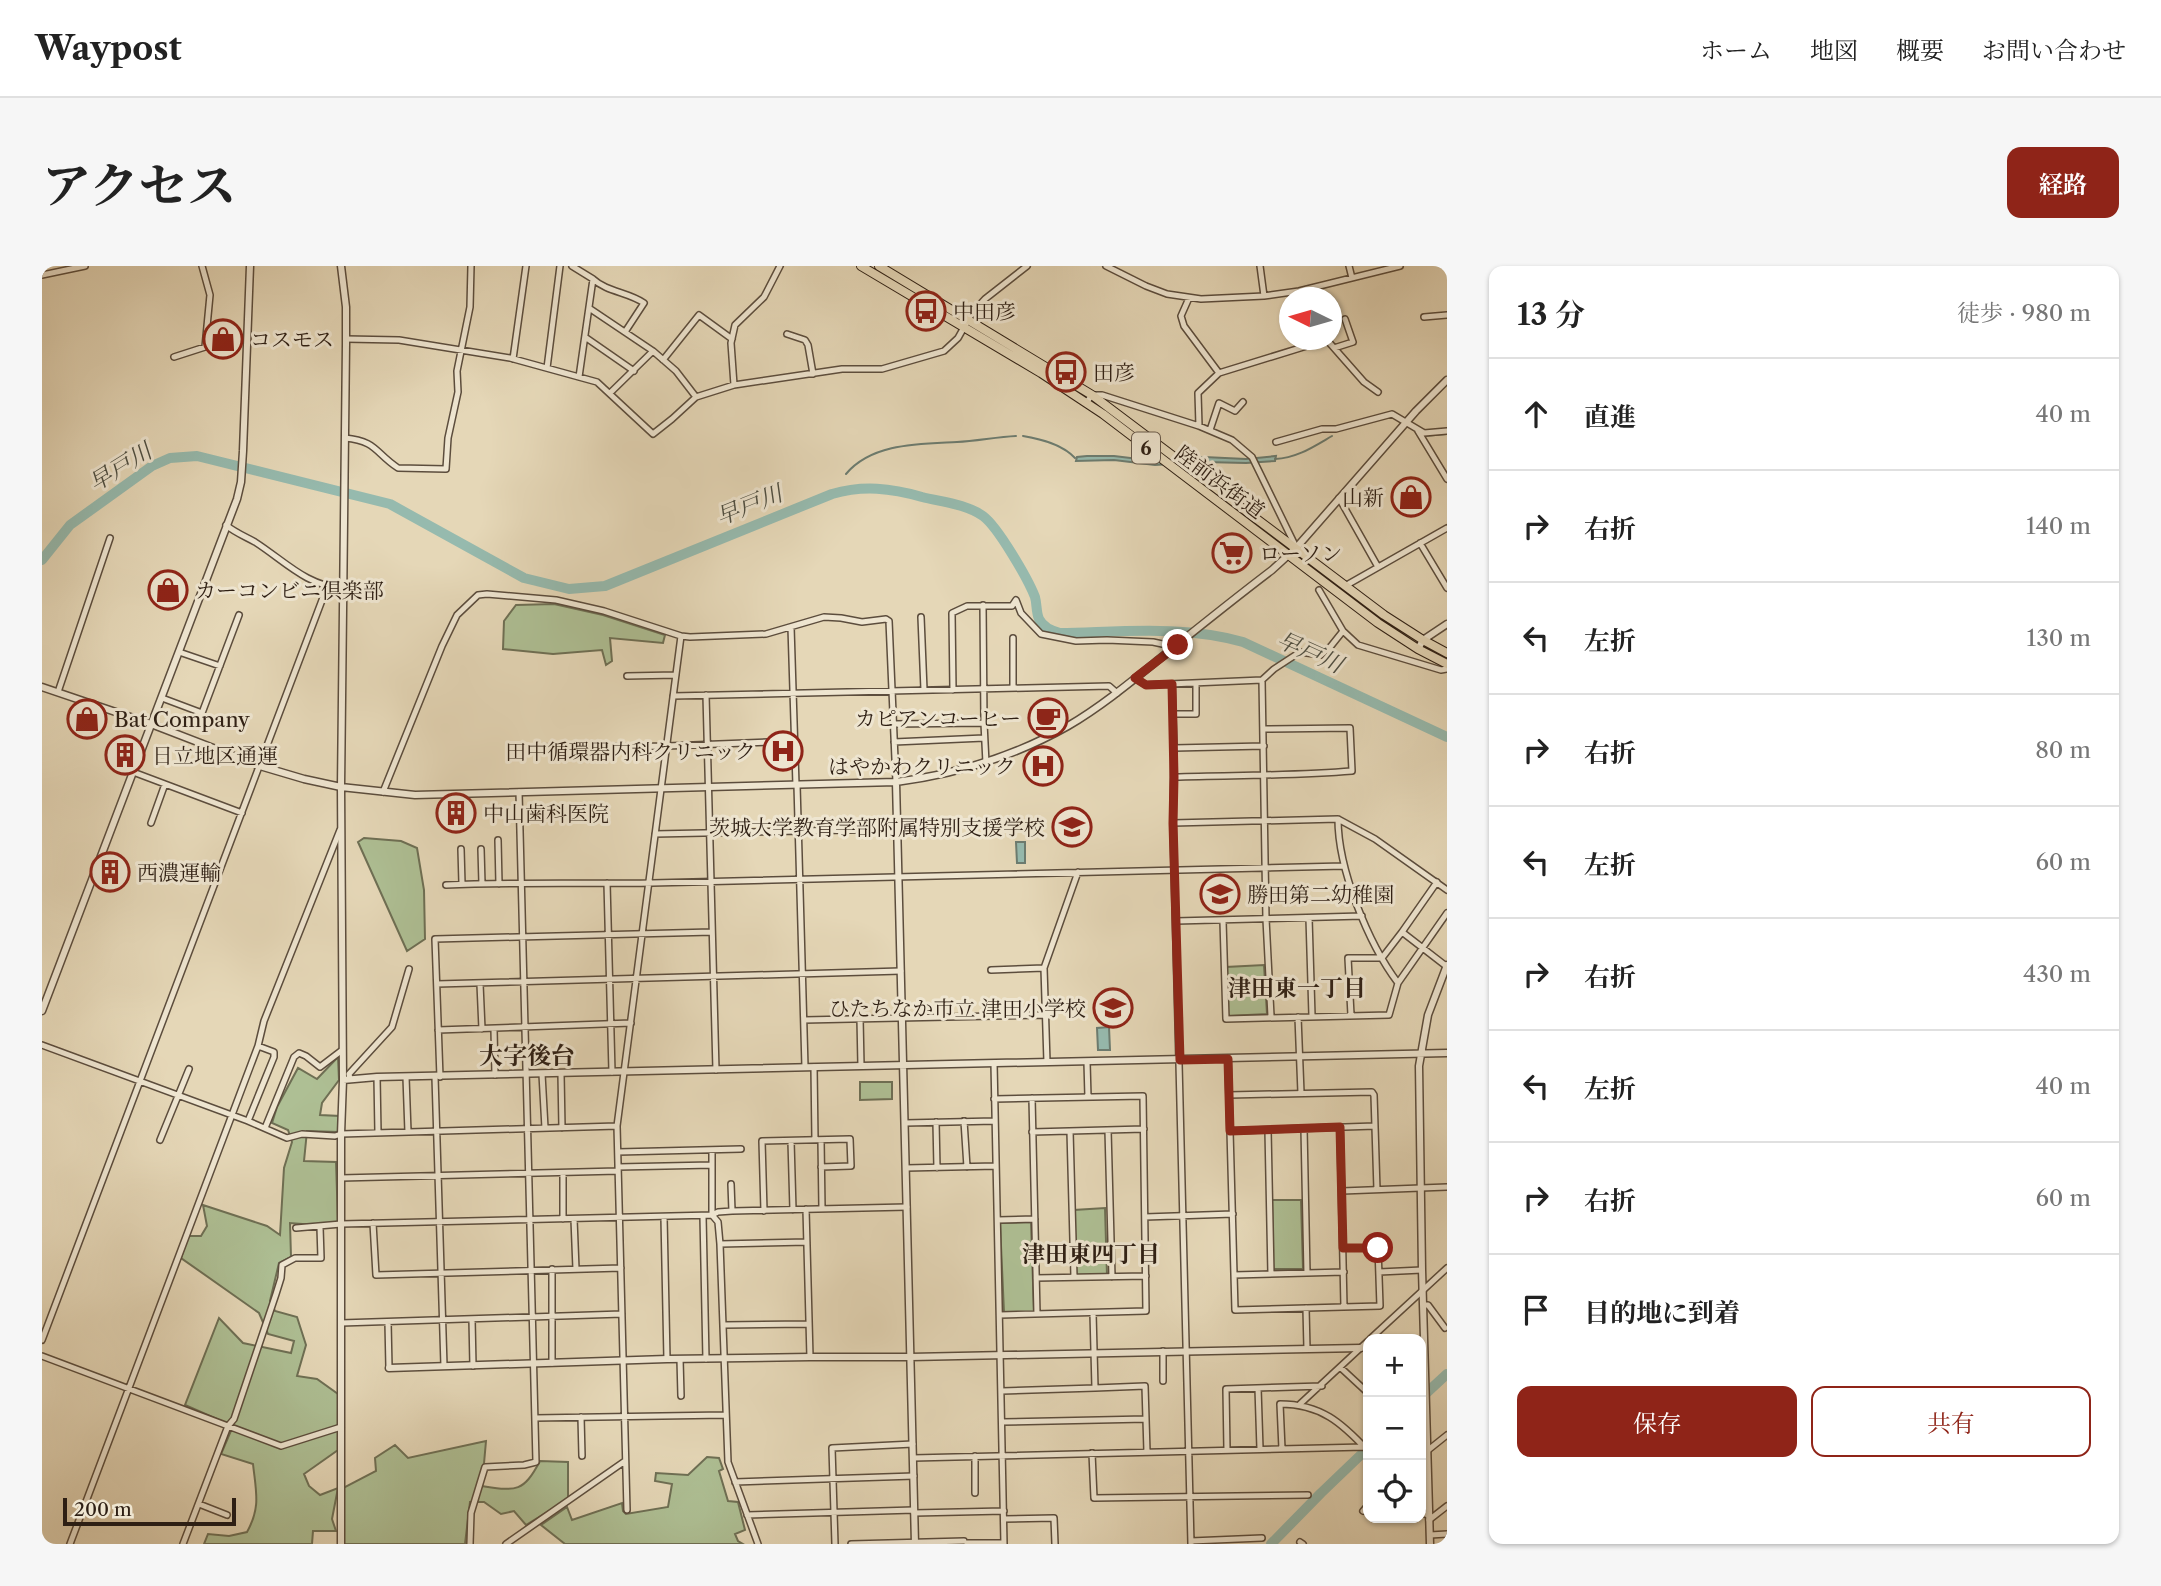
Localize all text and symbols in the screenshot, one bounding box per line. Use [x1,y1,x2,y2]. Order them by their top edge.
text: Waypost [35,28,182,69]
text: ホーム [1700,36,1772,65]
text: 地図 [1810,36,1858,65]
text: 概要 [1896,36,1944,65]
text: お問い合わせ [1982,36,2126,65]
button: 経路 [2007,147,2119,218]
text: アクセス [42,155,237,216]
north arrow [1279,287,1342,350]
bus stop icon: 中田彦 [905,290,947,332]
text: 13 分 [1517,296,1585,333]
place label: 中田彦 [953,299,1016,324]
text: 徒歩 · 980 m [1957,299,2091,327]
shop icon: コスモス [202,318,244,360]
place label: コスモス [250,327,334,352]
bus stop icon: 田彦 [1045,351,1087,393]
place label: 田彦 [1093,360,1135,385]
icon: ahead [1517,395,1555,433]
text: 40 m [2036,400,2091,428]
text: 直進 [1584,401,1636,433]
road number: 6 [1132,432,1160,464]
water label: 早戸川 [83,435,159,497]
street label: 陸前浜街道 [1171,440,1269,524]
shop icon: 山新 [1390,476,1432,518]
water label: 早戸川 [712,478,789,531]
place label: 山新 [1342,485,1384,510]
icon: right [1517,507,1555,545]
text: 140 m [2026,512,2091,540]
text: 右折 [1584,513,1636,545]
supermarket icon: ローソン [1211,532,1253,574]
place label: ローソン [1259,541,1342,566]
shop icon: カーコンビニ倶楽部 [147,569,189,611]
place label: カーコンビニ倶楽部 [195,578,384,603]
icon: left [1517,619,1555,657]
text: 130 m [2027,624,2091,652]
water label: 早戸川 [1273,625,1350,680]
text: 左折 [1584,625,1636,657]
route end [1162,629,1193,660]
cafe icon: カピアンコーヒー [1027,697,1069,739]
shop icon: Bat Company [66,698,108,740]
place label: カピアンコーヒー [855,706,1021,731]
place label: Bat Company [114,707,250,732]
hospital icon: 田中循環器内科クリニック [762,730,804,772]
icon: right [1517,731,1555,769]
building icon: 日立地区通運 [104,734,146,776]
text: 80 m [2035,736,2091,764]
text: 右折 [1584,737,1636,769]
place label: 田中循環器内科クリニック [505,739,756,764]
place label: 日立地区通運 [152,743,278,768]
hospital icon: はやかわクリニック [1022,745,1064,787]
place label: はやかわクリニック [828,754,1016,779]
building icon: 中山歯科医院 [435,792,477,834]
place label: 中山歯科医院 [483,801,609,826]
school or university icon: 茨城大学教育学部附属特別支援学校 [1051,806,1093,848]
place label: 茨城大学教育学部附属特別支援学校 [709,815,1045,840]
icon: left [1517,843,1555,881]
text: 60 m [2035,848,2091,876]
text: 左折 [1584,849,1636,881]
building icon: 西濃運輸 [89,851,131,893]
place label: 西濃運輸 [137,860,221,885]
school or university icon: 勝田第二幼稚園 [1199,873,1241,915]
place label: 勝田第二幼稚園 [1247,882,1394,907]
icon: right [1517,955,1555,993]
text: 430 m [2023,960,2091,988]
text: 右折 [1584,961,1636,993]
district label: 津田東一丁目 [1228,974,1366,1002]
school or university icon: ひたちなか市立 津田小学校 [1092,987,1134,1029]
place label: ひたちなか市立 津田小学校 [828,996,1086,1021]
district label: 大字後台 [479,1041,575,1070]
icon: left [1517,1067,1555,1105]
text: 40 m [2036,1072,2091,1100]
text: 左折 [1584,1073,1636,1105]
icon: right [1517,1179,1555,1217]
text: 60 m [2035,1184,2091,1212]
text: 右折 [1584,1185,1636,1217]
route start [1362,1232,1393,1263]
district label: 津田東四丁目 [1022,1240,1160,1268]
icon: arrive [1517,1291,1555,1329]
text: 目的地に到着 [1584,1297,1740,1329]
map controls [1363,1334,1426,1523]
button: + [1363,1334,1426,1397]
button: 保存 [1517,1386,1797,1457]
button: 共有 [1811,1386,2091,1457]
button: − [1363,1397,1426,1460]
button: locate [1363,1460,1426,1523]
scale bar [63,1495,236,1527]
text: 200 m [74,1498,132,1521]

